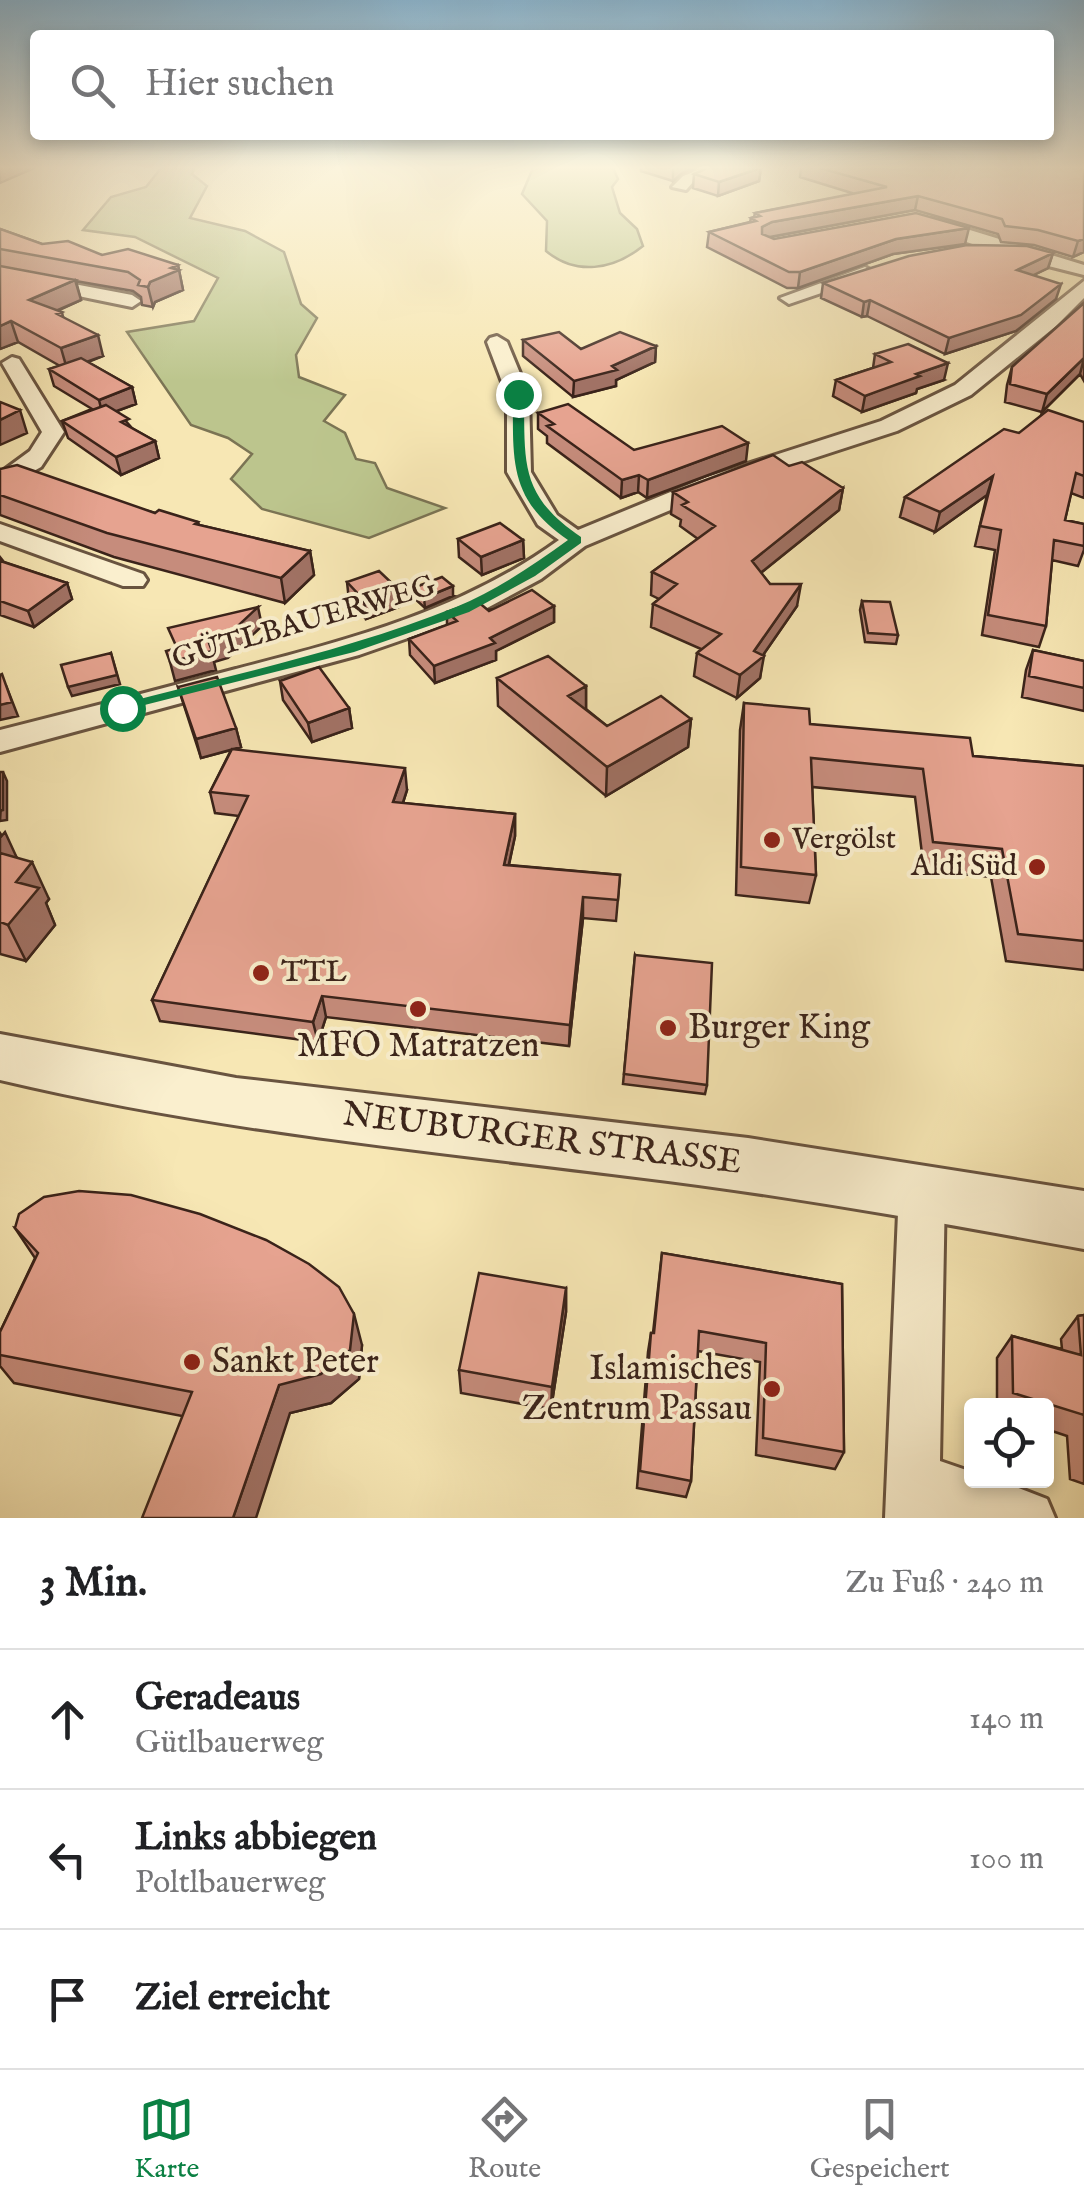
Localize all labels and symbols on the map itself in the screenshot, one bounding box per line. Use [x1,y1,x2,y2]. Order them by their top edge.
route end [496,372,542,418]
street label: GÜTLBAUERWEG [168,567,440,679]
route start [100,686,146,732]
place label: Vergölst [791,821,896,859]
marker: Vergölst [761,829,783,851]
place label: Aldi Süd [910,848,1018,886]
marker: Aldi Süd [1026,856,1048,878]
place label: TTL [281,954,347,992]
marker: TTL [250,962,272,984]
marker: MFO Matratzen [407,998,429,1020]
place label: Burger King [688,1006,871,1051]
marker: Burger King [657,1017,679,1039]
place label: MFO Matratzen [297,1024,539,1069]
street label: NEUBURGER STRASSE [340,1092,744,1186]
place label: Sankt Peter [212,1340,379,1385]
place label: Islamisches Zentrum Passau [522,1347,752,1432]
marker: Sankt Peter [181,1351,203,1373]
marker: Islamisches Zentrum Passau [761,1378,783,1400]

